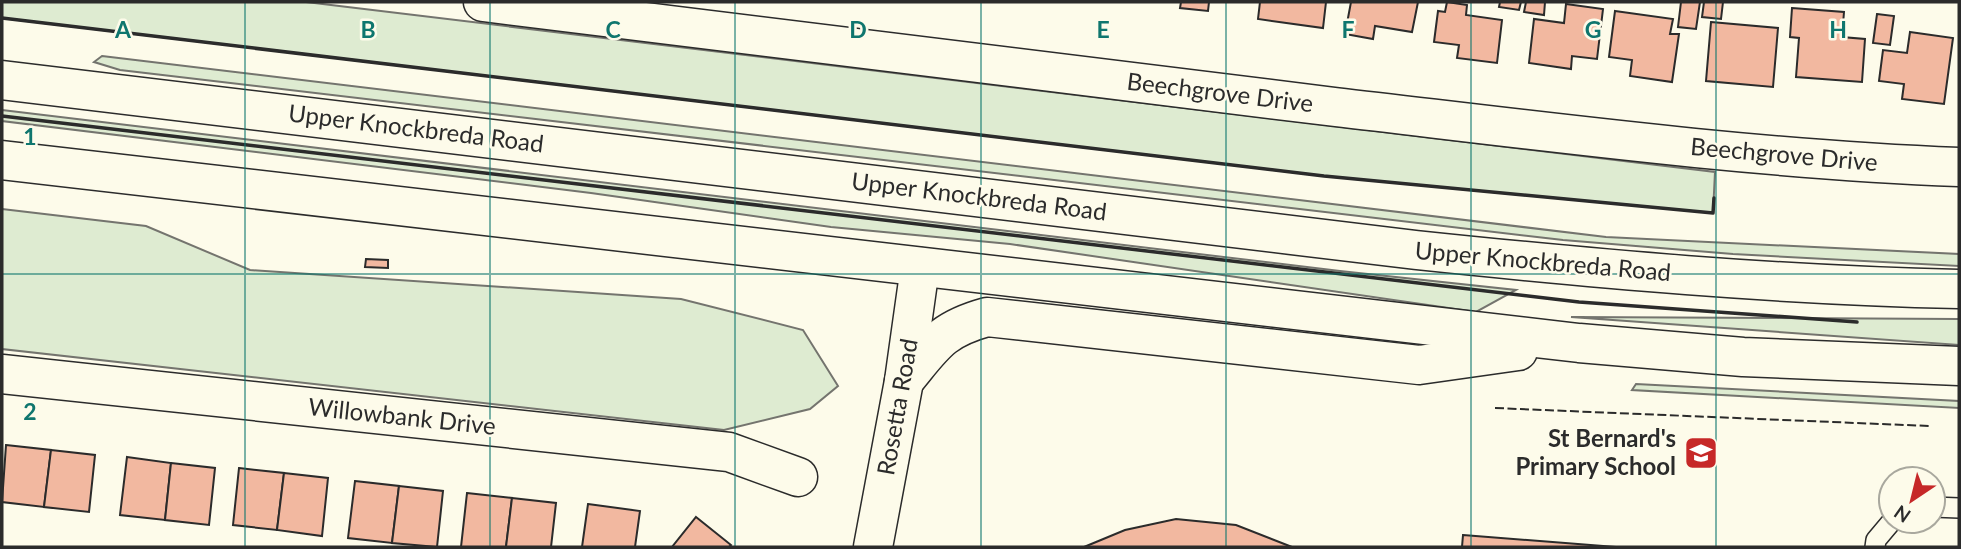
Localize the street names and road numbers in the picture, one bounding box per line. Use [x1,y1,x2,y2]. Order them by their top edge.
street label: Beechgrove Drive [1125,66,1315,117]
street label: Upper Knockbreda Road [287,97,545,158]
street label: Beechgrove Drive [1689,131,1879,176]
street label: Upper Knockbreda Road [850,165,1108,226]
street label: Upper Knockbreda Road [1414,235,1672,286]
street label: Rosetta Road [870,336,923,477]
street label: Willowbank Drive [307,391,497,440]

